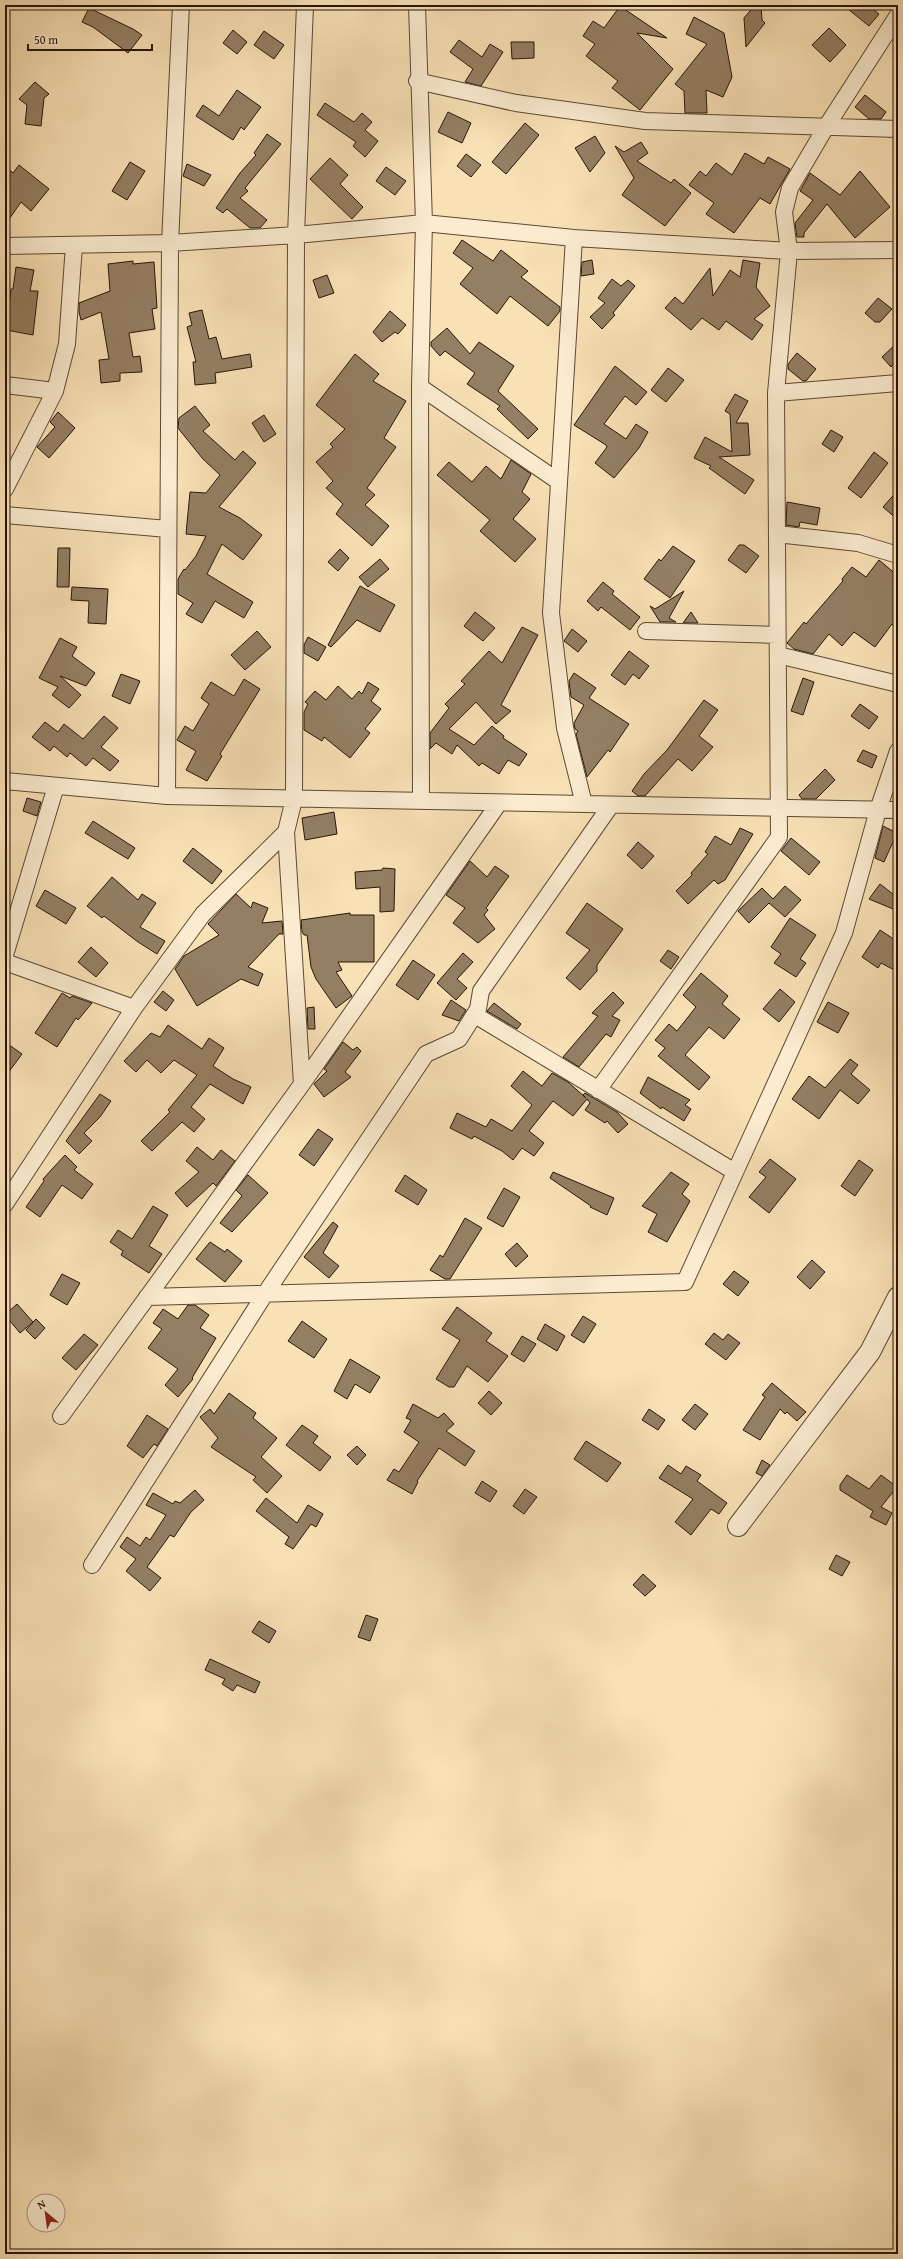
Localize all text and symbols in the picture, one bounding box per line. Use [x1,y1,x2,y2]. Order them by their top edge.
scale bar [28,26,152,52]
text: 50 m [34,31,58,48]
north arrow [26,2193,66,2233]
text: N [34,2195,49,2213]

